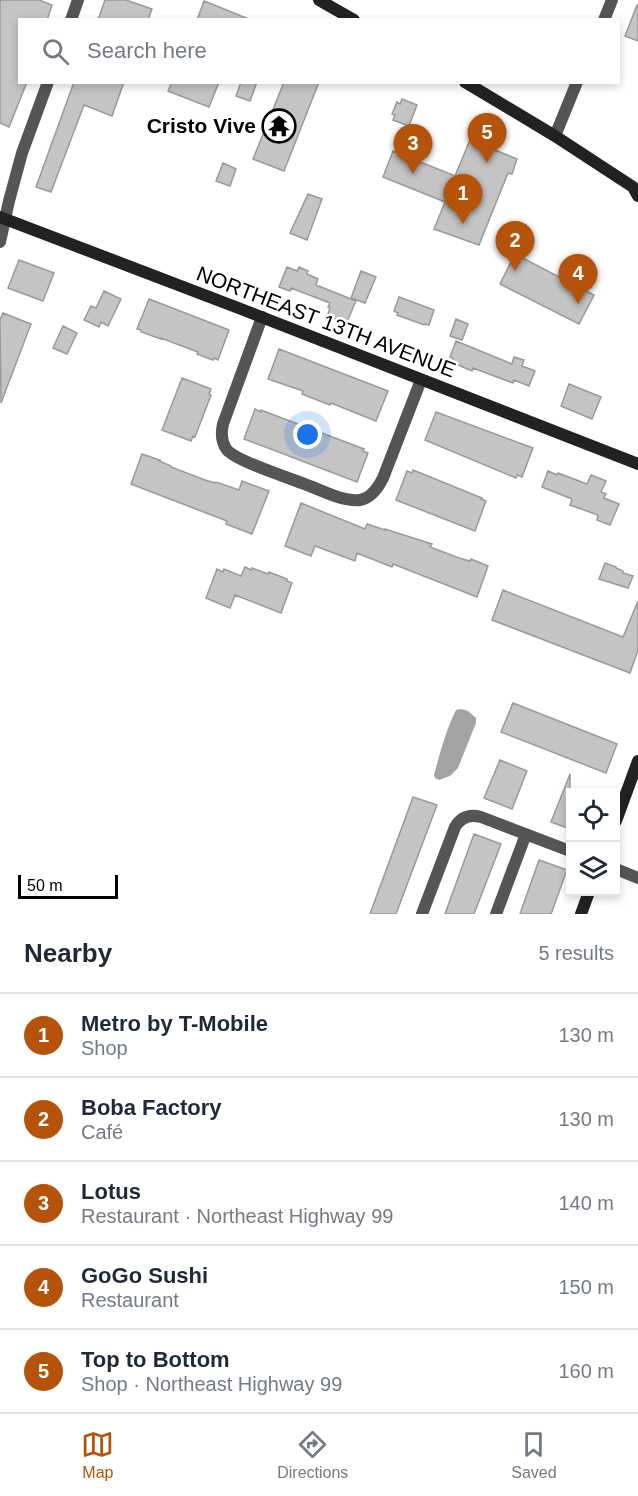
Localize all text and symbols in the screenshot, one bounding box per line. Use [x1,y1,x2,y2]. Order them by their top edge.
search box [18,18,620,84]
icon: search [39,35,72,68]
text: Search here [87,38,207,63]
temple icon: Cristo Vive [261,108,297,144]
place label: Cristo Vive [147,114,256,137]
pin: 5 [468,114,506,163]
pin: 3 [394,124,432,174]
pin: 1 [444,174,482,224]
pin: 2 [496,222,534,271]
pin: 4 [558,254,598,304]
street label: NORTHEAST 13TH AVENUE [193,261,459,382]
your location [293,420,322,449]
map controls [566,788,620,896]
button: locate [566,788,620,842]
button: layers [566,842,620,896]
scale bar [18,872,118,900]
text: 50 m [27,877,63,894]
text: Nearby [24,938,112,968]
text: 5 results [538,942,614,964]
text: Metro by T-Mobile [81,1011,268,1036]
text: 1 [38,1024,49,1046]
text: 130 m [558,1024,614,1046]
text: Shop [81,1037,128,1059]
text: Boba Factory [81,1095,222,1120]
text: 2 [38,1108,49,1130]
text: 130 m [558,1108,614,1130]
text: Café [81,1121,123,1143]
text: Lotus [81,1179,141,1204]
text: 3 [38,1192,49,1214]
text: 140 m [558,1192,614,1214]
text: Restaurant · Northeast Highway 99 [81,1205,393,1227]
text: GoGo Sushi [81,1263,208,1288]
text: 4 [38,1276,49,1298]
text: 150 m [558,1276,614,1298]
text: Restaurant [81,1289,179,1311]
text: Top to Bottom [81,1347,230,1372]
text: 5 [38,1360,49,1382]
text: 160 m [558,1360,614,1382]
text: Shop · Northeast Highway 99 [81,1373,342,1395]
tab: Map [81,1428,114,1482]
tab: Directions [277,1428,348,1482]
tab: Saved [511,1428,557,1482]

